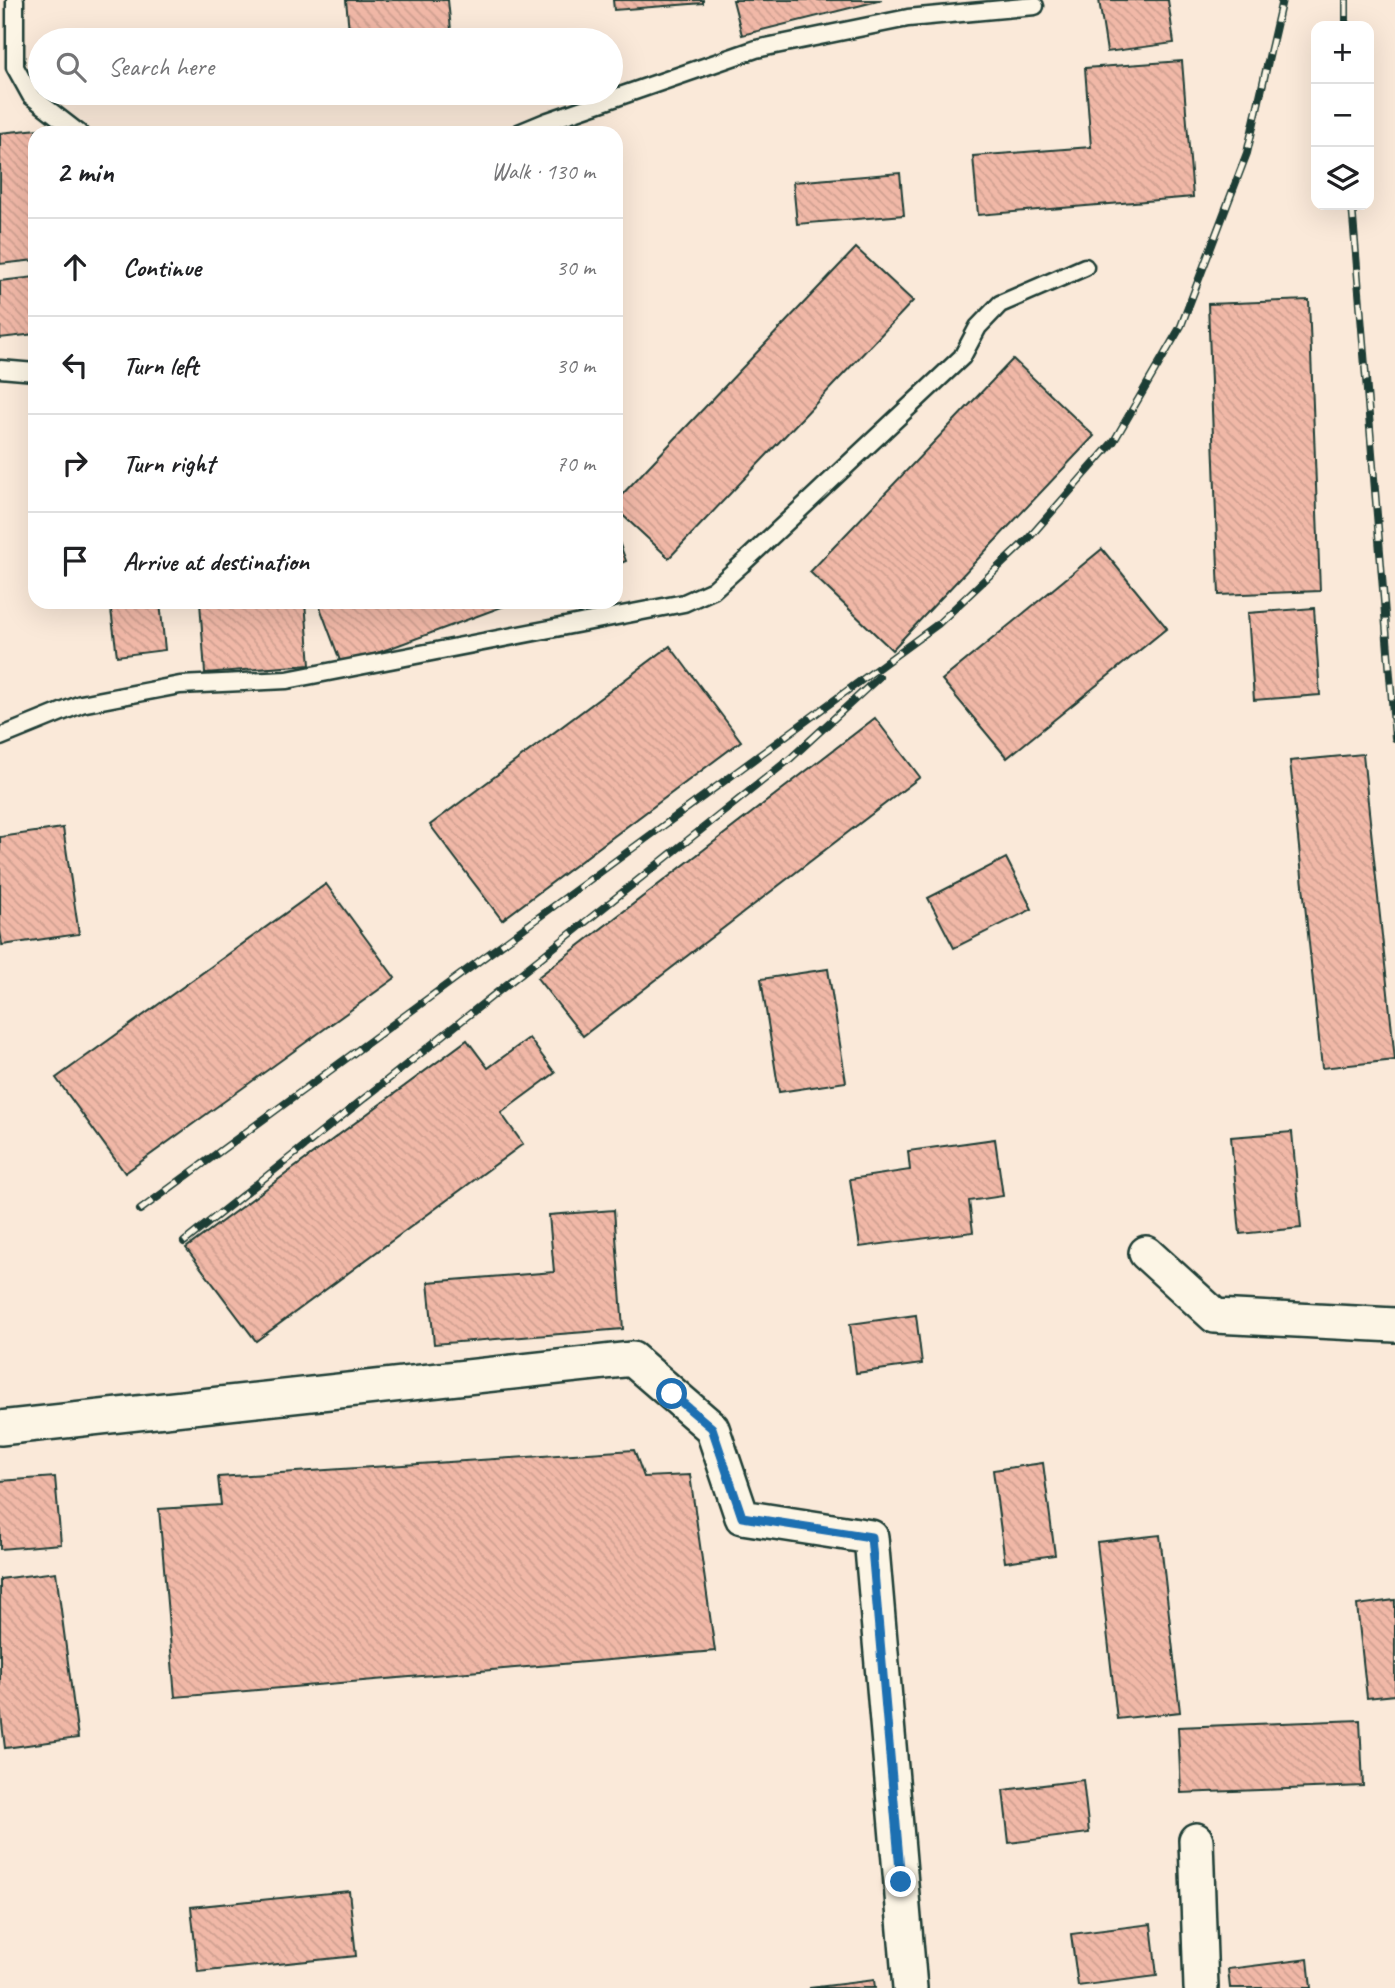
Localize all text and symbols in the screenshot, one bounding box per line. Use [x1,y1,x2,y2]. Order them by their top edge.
map controls [1311,21,1374,210]
button: + [1311,21,1374,84]
search box [28,28,623,105]
icon: search [52,48,90,86]
text: Search here [108,50,214,83]
button: − [1311,84,1374,147]
button: layers [1311,147,1374,210]
text: 2 min [56,153,113,191]
text: Walk · 130 m [491,157,595,186]
icon: ahead [56,248,94,286]
text: Continue [123,251,201,284]
text: 30 m [556,253,595,282]
icon: left [56,346,94,384]
text: Turn left [123,349,198,382]
text: 30 m [556,351,595,380]
icon: right [56,444,94,482]
text: Turn right [123,447,214,480]
text: 70 m [556,449,595,478]
icon: arrive [56,542,94,580]
text: Arrive at destination [123,545,309,578]
route start [656,1378,687,1409]
route end [885,1866,916,1897]

